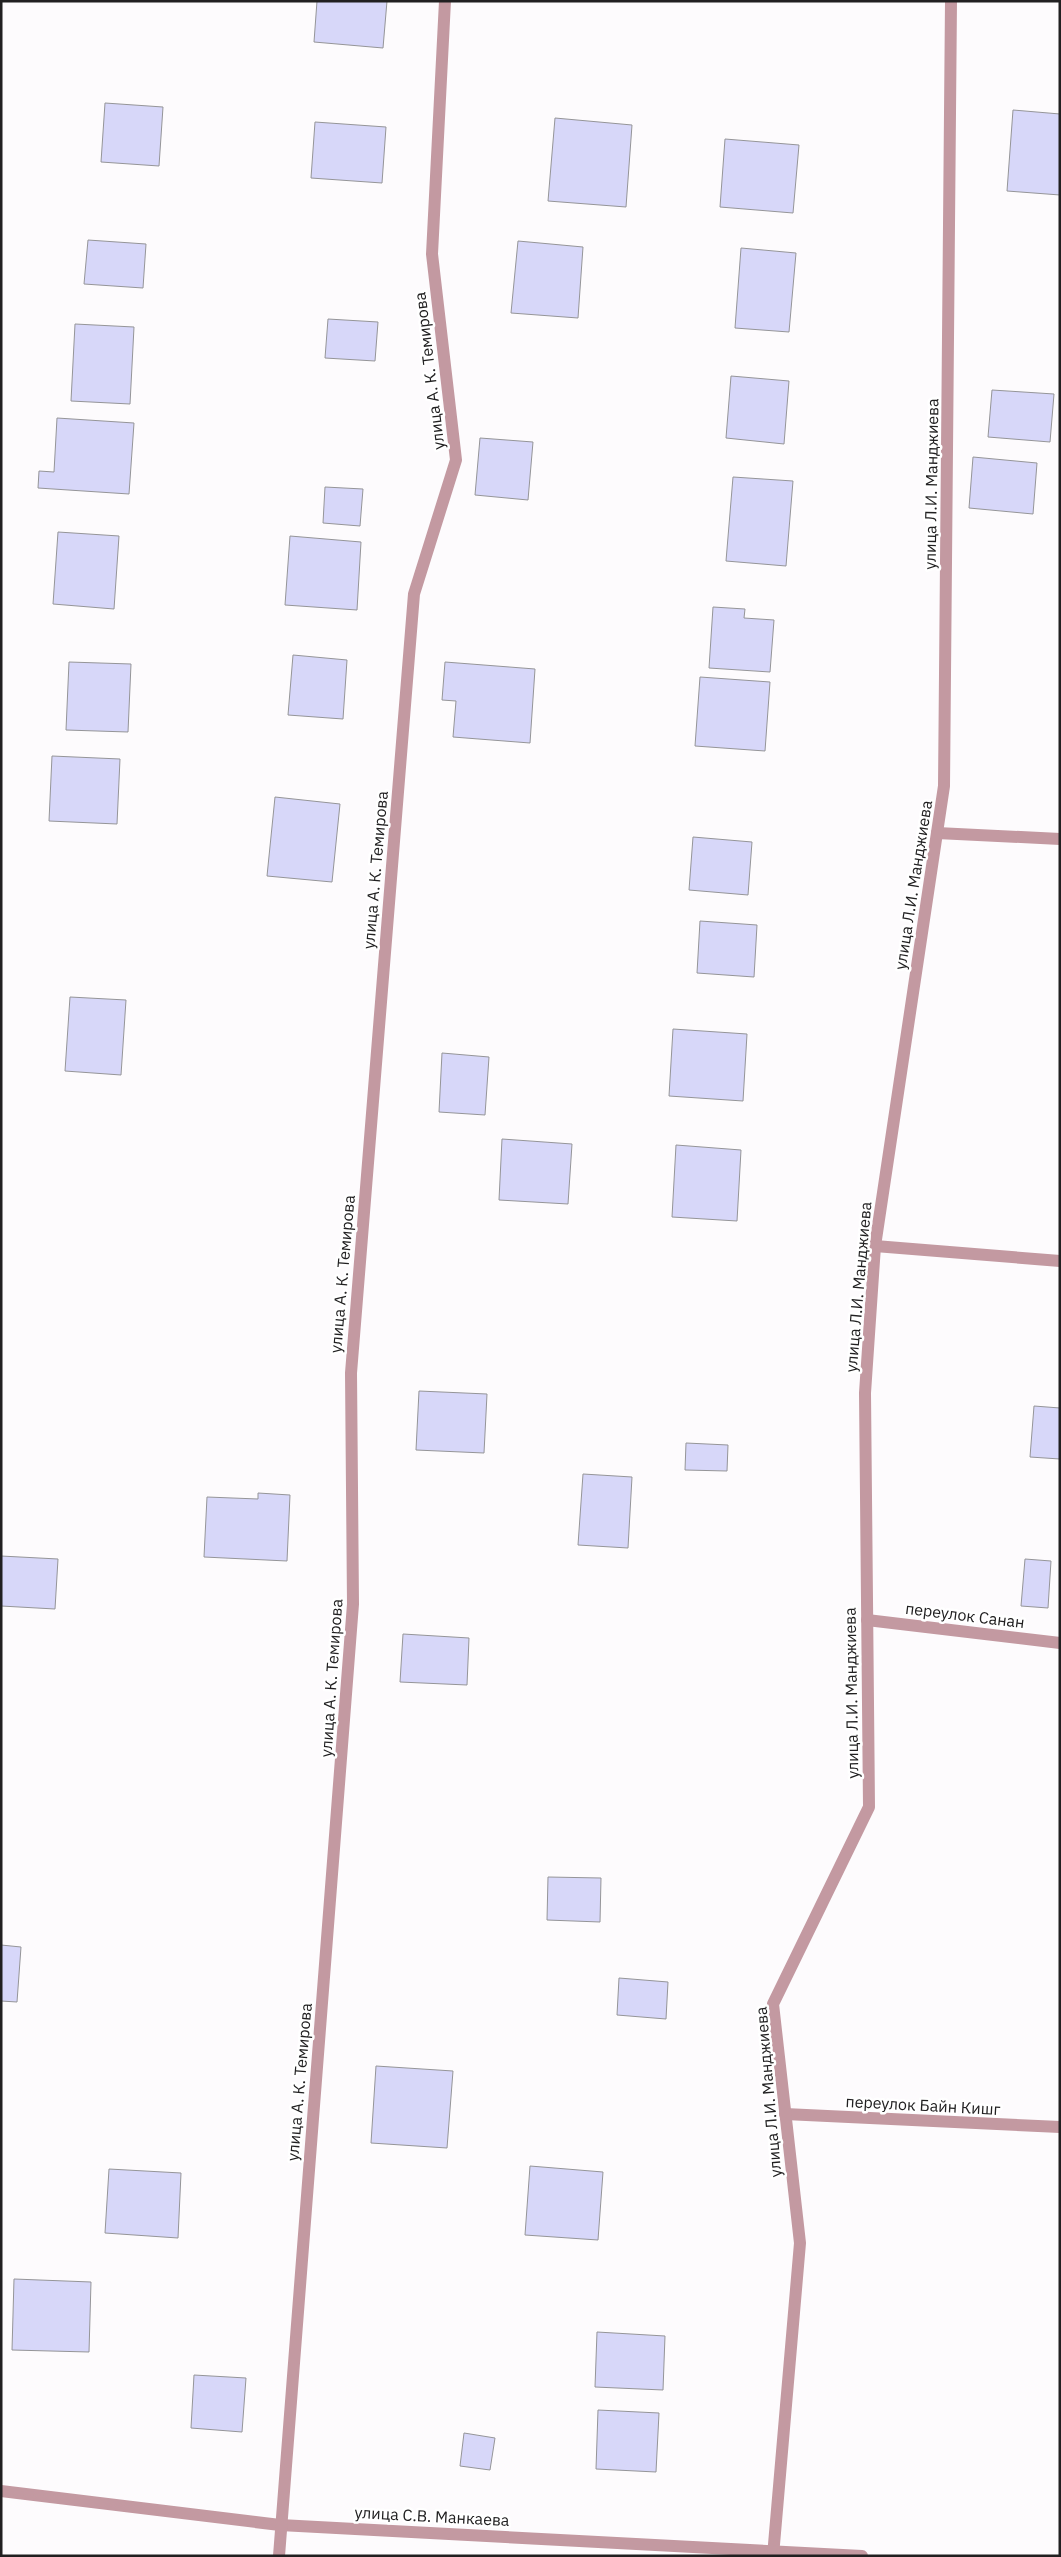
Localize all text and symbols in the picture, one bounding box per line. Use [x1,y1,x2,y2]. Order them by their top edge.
street label: улица А. К. Темирова [409,291,449,451]
street label: улица Л.И. Манджиева [920,398,943,570]
street label: улица А. К. Темирова [358,790,392,950]
street label: улица Л.И. Манджиева [890,798,936,971]
street label: улица А. К. Темирова [325,1194,359,1354]
street label: улица Л.И. Манджиева [841,1200,875,1373]
street label: улица А. К. Темирова [315,1598,347,1758]
street label: переулок Санан [904,1598,1026,1632]
street label: улица Л.И. Манджиева [839,1607,862,1779]
street label: улица А. К. Темирова [282,2002,316,2162]
street label: улица Л.И. Манджиева [751,2005,785,2178]
street label: переулок Байн Кишг [845,2091,1001,2119]
street label: улица С.В. Манкаева [354,2502,510,2530]

